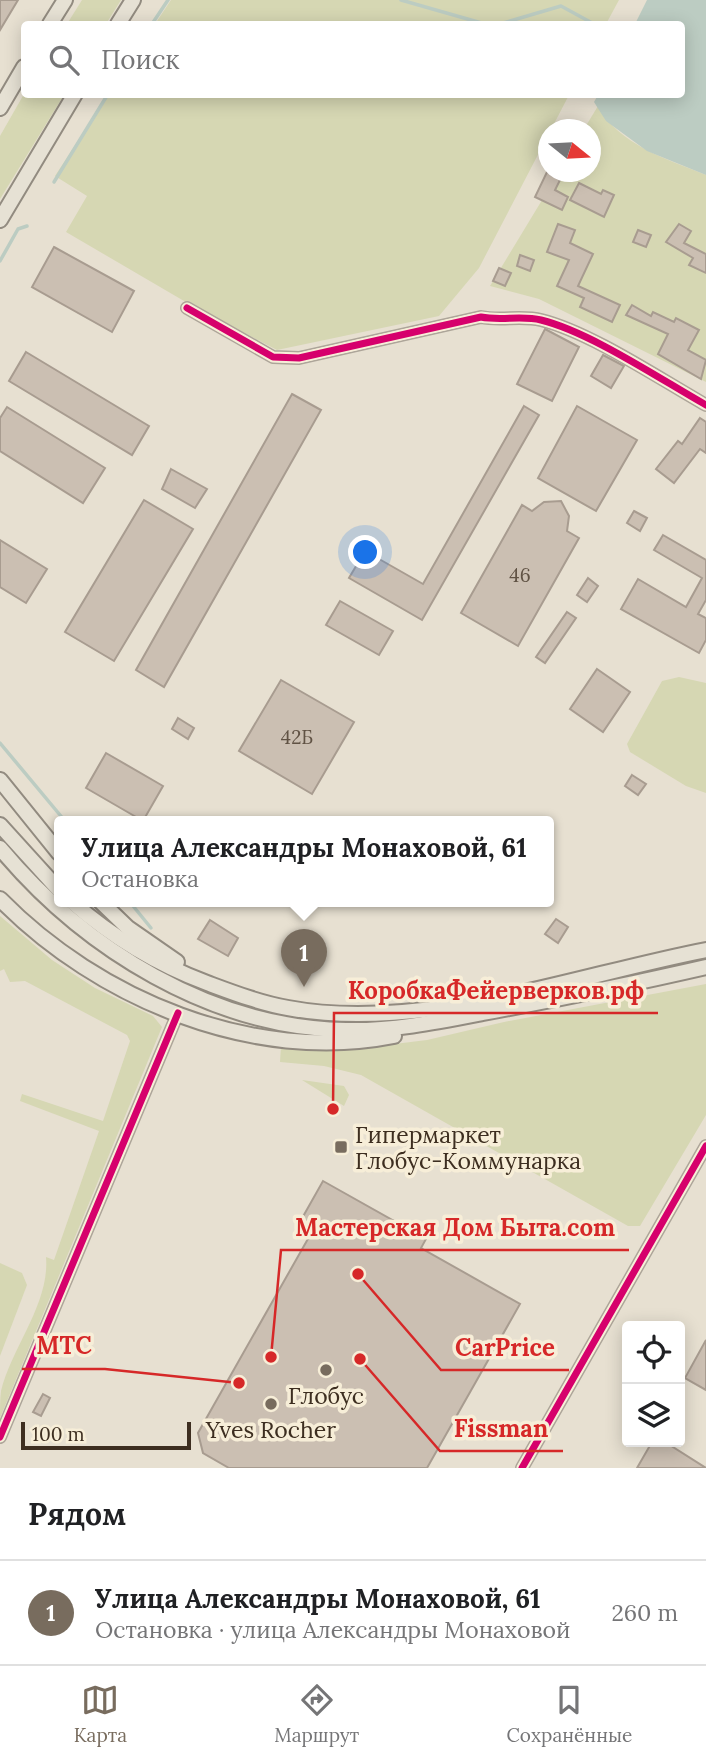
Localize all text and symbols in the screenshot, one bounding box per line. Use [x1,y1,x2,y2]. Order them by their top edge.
search box [21,21,685,98]
icon: search [45,41,83,79]
text: Поиск [101,43,180,76]
north arrow [538,119,601,182]
your location [348,535,382,569]
house number: 46 [509,563,531,587]
house number: 42Б [281,725,313,749]
popup [54,816,554,907]
text: Улица Александры Монаховой, 61 [81,831,527,864]
text: Остановка [81,864,199,893]
pin: 1 [281,929,327,987]
callout: КоробкаФейерверков.рф [334,968,658,1013]
text: КоробкаФейерверков.рф [348,975,644,1006]
place label: Гипермаркет Глобус-Коммунарка [355,1120,581,1175]
marker: Гипермаркет Глобус-Коммунарка [333,1139,349,1155]
callout: Мастерская Дом Быта.com [281,1205,629,1250]
text: Мастерская Дом Быта.com [295,1212,615,1243]
map controls [622,1321,685,1447]
button: locate [622,1321,685,1384]
callout: МТС [22,1324,105,1369]
callout: CarPrice [441,1325,569,1370]
text: МТС [36,1330,92,1361]
text: CarPrice [455,1332,555,1363]
marker: Глобус [318,1362,334,1378]
place label: Глобус [288,1381,364,1410]
button: layers [622,1384,685,1447]
marker: Yves Rocher [263,1396,279,1412]
callout: Fissman [440,1406,563,1451]
text: Fissman [454,1413,548,1444]
place label: Yves Rocher [205,1415,336,1444]
scale bar [21,1419,191,1451]
text: 100 m [32,1422,85,1446]
text: Рядом [28,1495,126,1533]
text: Улица Александры Монаховой, 61 [95,1582,541,1615]
text: 1 [46,1598,56,1627]
text: 260 m [611,1598,678,1627]
text: Остановка · улица Александры Монаховой [95,1615,570,1644]
tab: Карта [74,1681,127,1747]
tab: Маршрут [274,1681,359,1747]
tab: Сохранённые [507,1681,632,1747]

